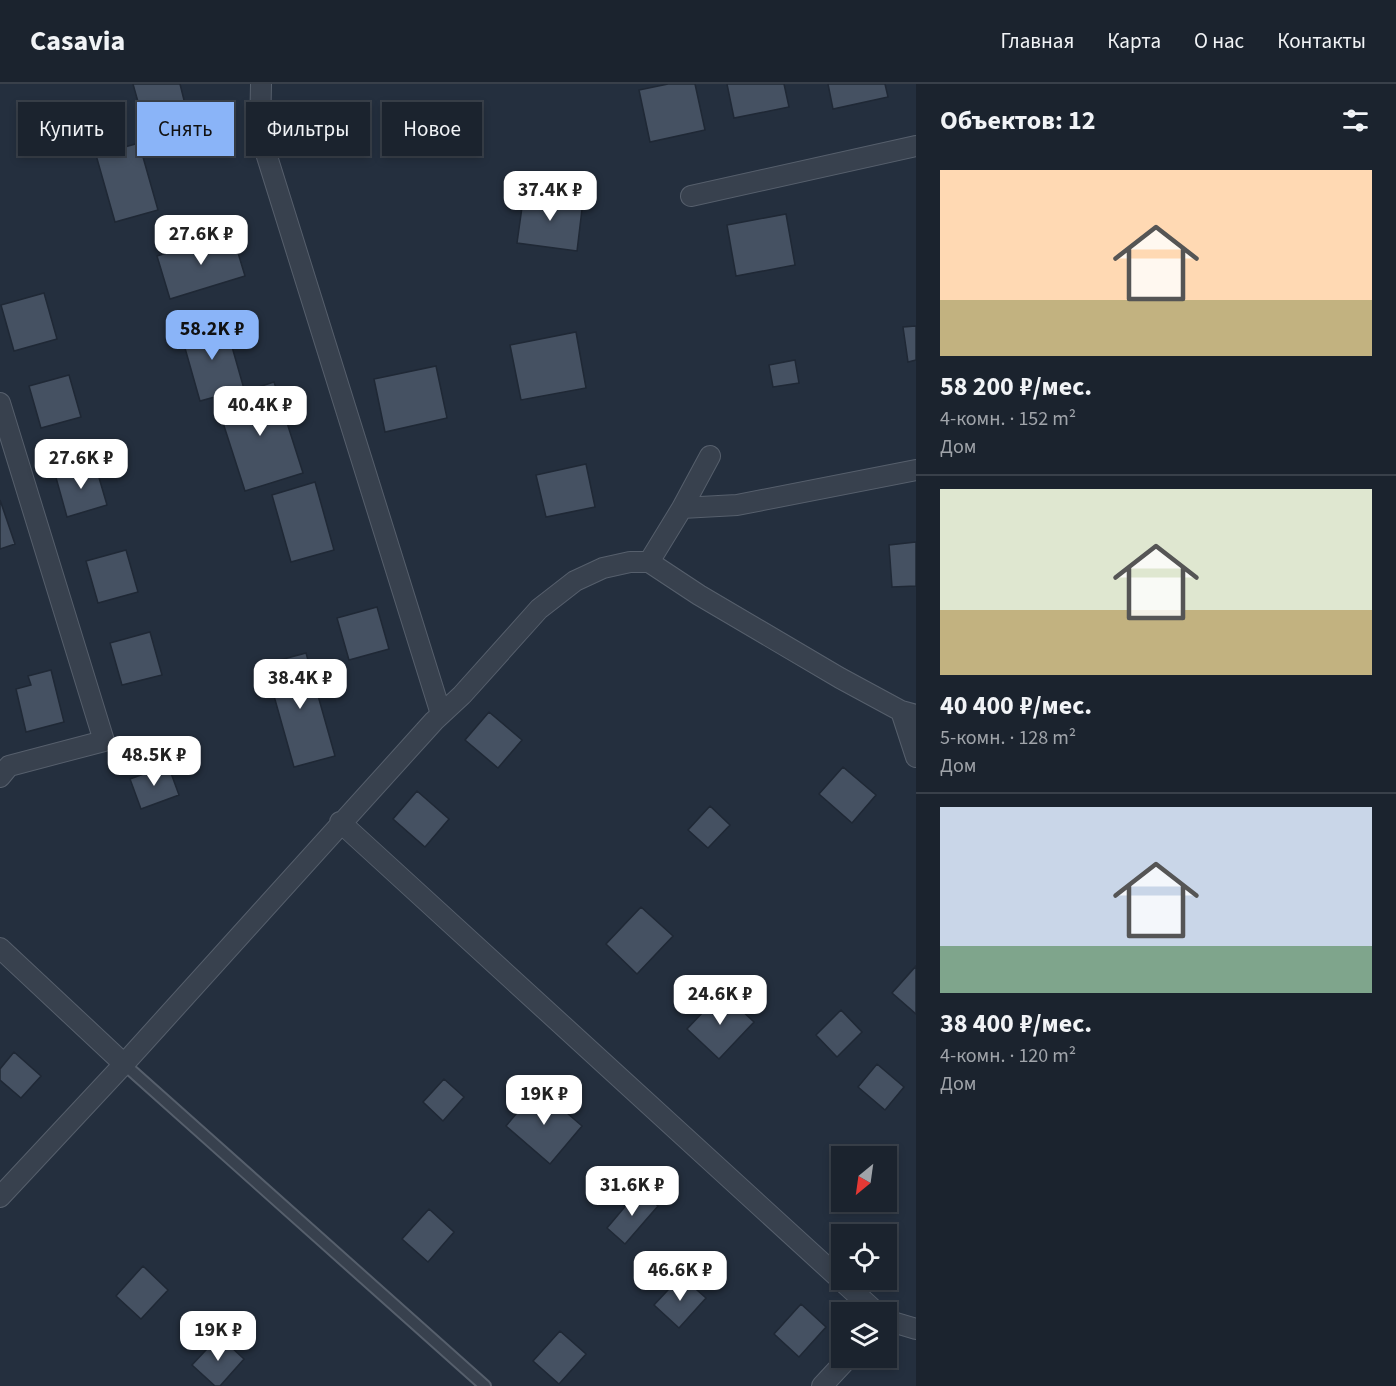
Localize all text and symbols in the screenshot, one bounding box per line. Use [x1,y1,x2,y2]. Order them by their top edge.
text: Casavia [30,21,125,61]
text: Главная [1001,26,1074,56]
text: Карта [1107,26,1161,56]
text: О нас [1194,26,1244,56]
text: Контакты [1277,26,1366,56]
chip: Купить [18,102,125,156]
chip: Снять [137,102,234,156]
chip: Фильтры [246,102,370,156]
chip: Новое [382,102,482,156]
text: Объектов: 12 [940,102,1096,139]
icon: filters [1339,104,1372,137]
pin: 37.4K ₽ [495,171,605,222]
text: 37.4K ₽ [518,176,582,204]
icon: home [1102,209,1210,317]
pin: 27.6K ₽ [146,215,256,266]
text: 27.6K ₽ [169,220,233,248]
pin: 58.2K ₽ [157,310,267,361]
text: 58.2K ₽ [180,315,244,343]
text: 58 200 ₽/мес. [940,368,1092,405]
pin: 40.4K ₽ [205,386,315,437]
text: 40.4K ₽ [228,391,292,419]
text: 4-комн. · 152 m² [940,405,1076,433]
text: Дом [940,433,976,461]
pin: 27.6K ₽ [26,439,136,490]
text: 27.6K ₽ [49,444,113,472]
icon: home [1102,528,1210,636]
pin: 38.4K ₽ [245,659,355,710]
text: 38.4K ₽ [268,664,332,692]
text: 40 400 ₽/мес. [940,687,1092,724]
text: 5-комн. · 128 m² [940,724,1076,752]
pin: 48.5K ₽ [99,736,209,787]
text: 48.5K ₽ [122,741,186,769]
text: Дом [940,752,976,780]
icon: home [1102,846,1210,954]
pin: 24.6K ₽ [665,975,775,1026]
text: 24.6K ₽ [688,980,752,1008]
text: 38 400 ₽/мес. [940,1005,1092,1042]
text: 4-комн. · 120 m² [940,1042,1076,1070]
text: Дом [940,1070,976,1098]
pin: 19K ₽ [502,1075,586,1126]
text: 19K ₽ [520,1080,568,1108]
north arrow [831,1146,897,1212]
map controls [831,1146,897,1368]
pin: 31.6K ₽ [577,1166,687,1217]
text: 31.6K ₽ [600,1171,664,1199]
button: locate [831,1224,897,1290]
pin: 46.6K ₽ [625,1251,735,1302]
text: 46.6K ₽ [648,1256,712,1284]
button: layers [831,1302,897,1368]
pin: 19K ₽ [176,1311,260,1362]
text: 19K ₽ [194,1316,242,1344]

